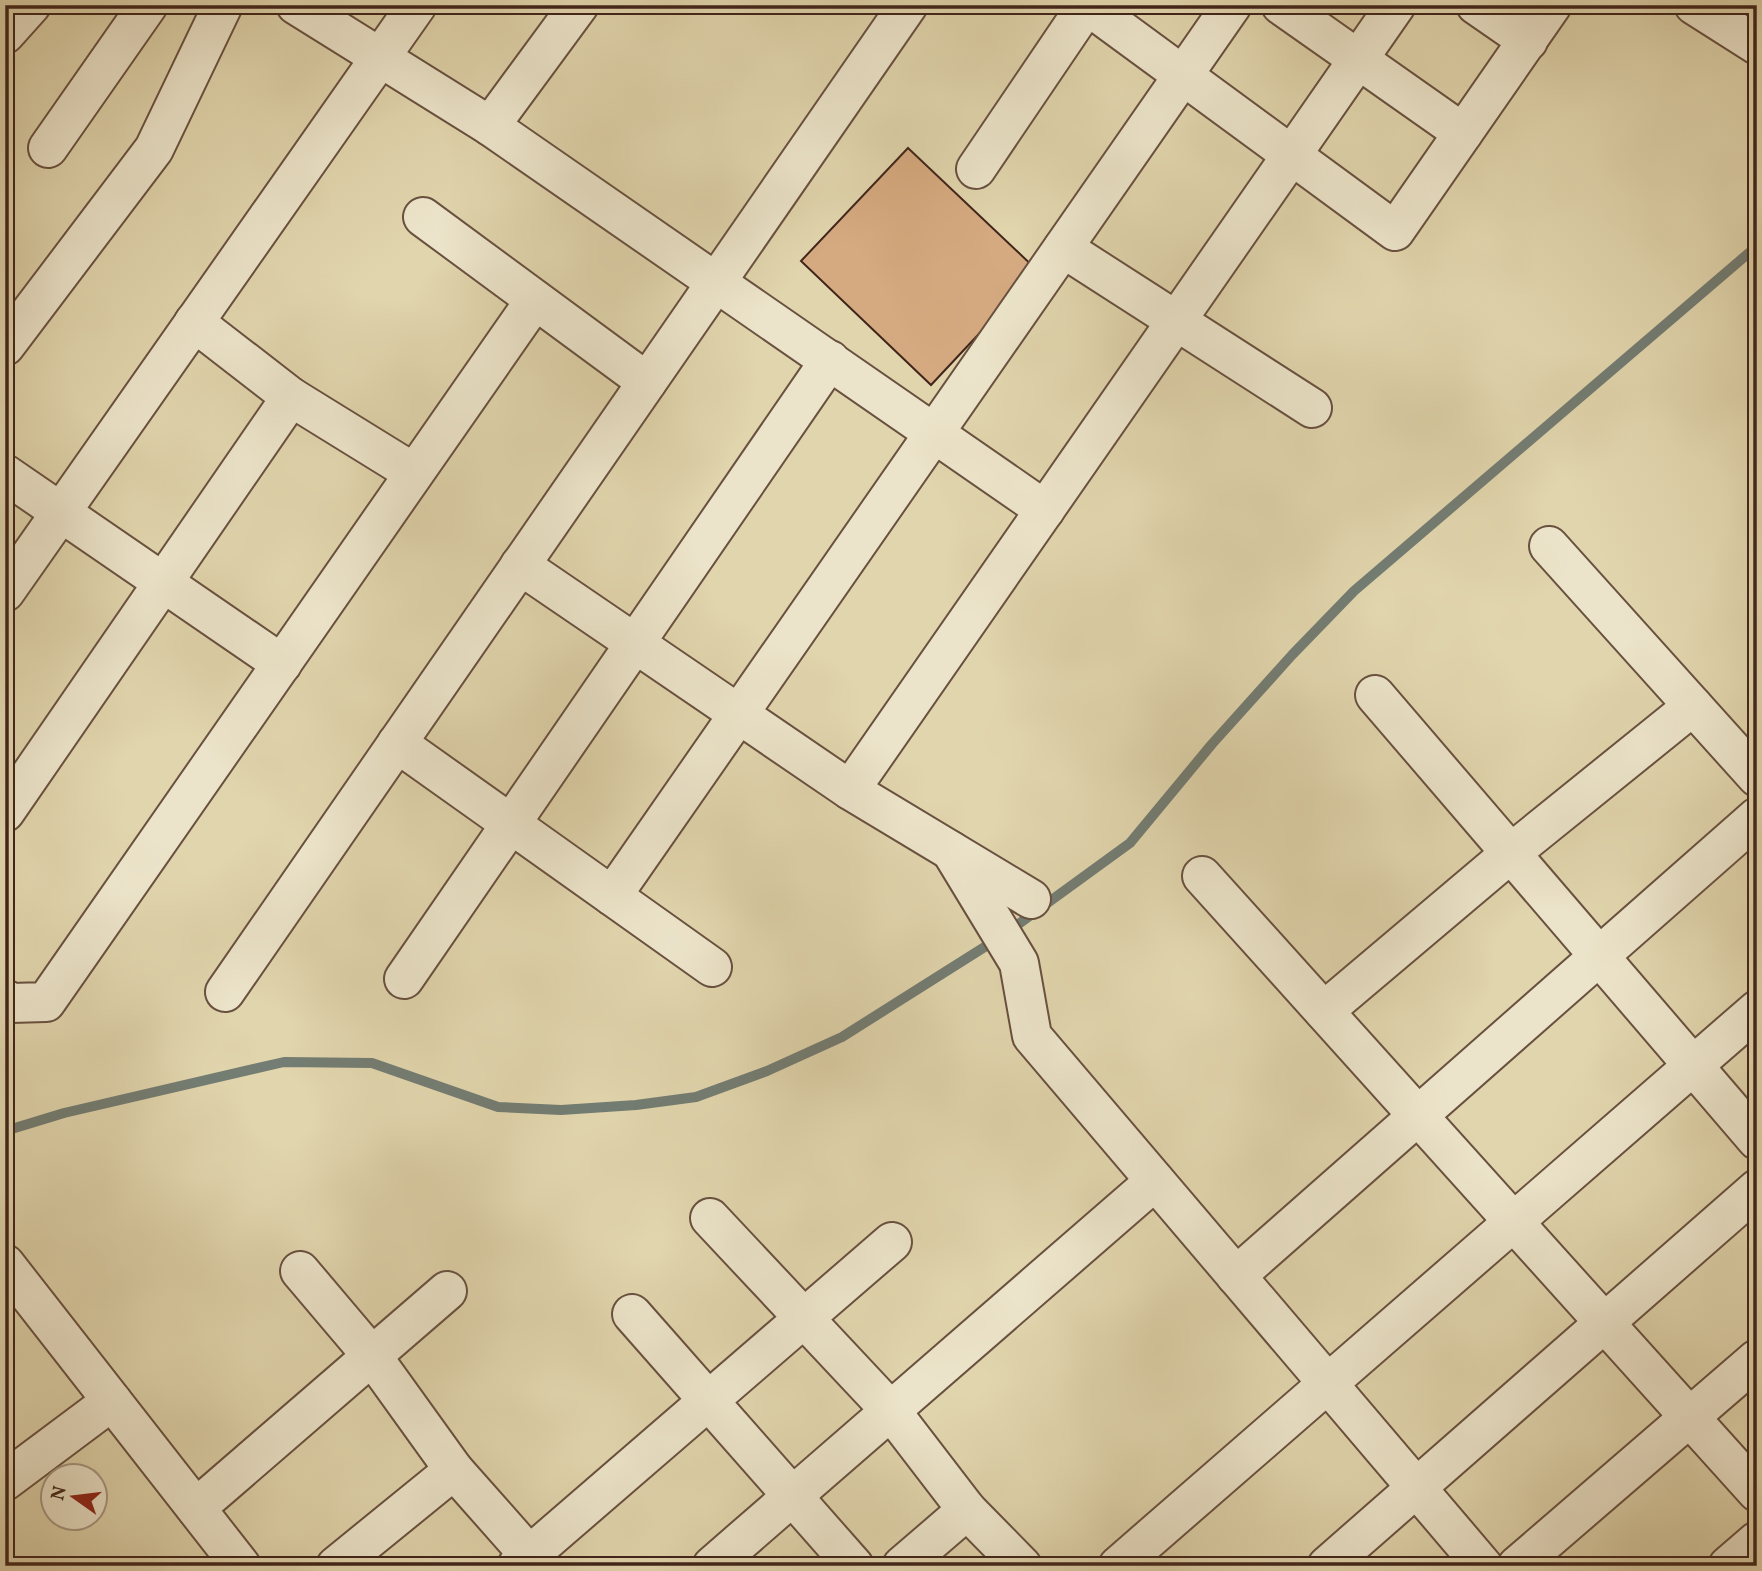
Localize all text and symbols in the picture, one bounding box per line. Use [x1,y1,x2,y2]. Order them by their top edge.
north arrow [38,1462,108,1532]
text: N [45,1483,74,1503]

